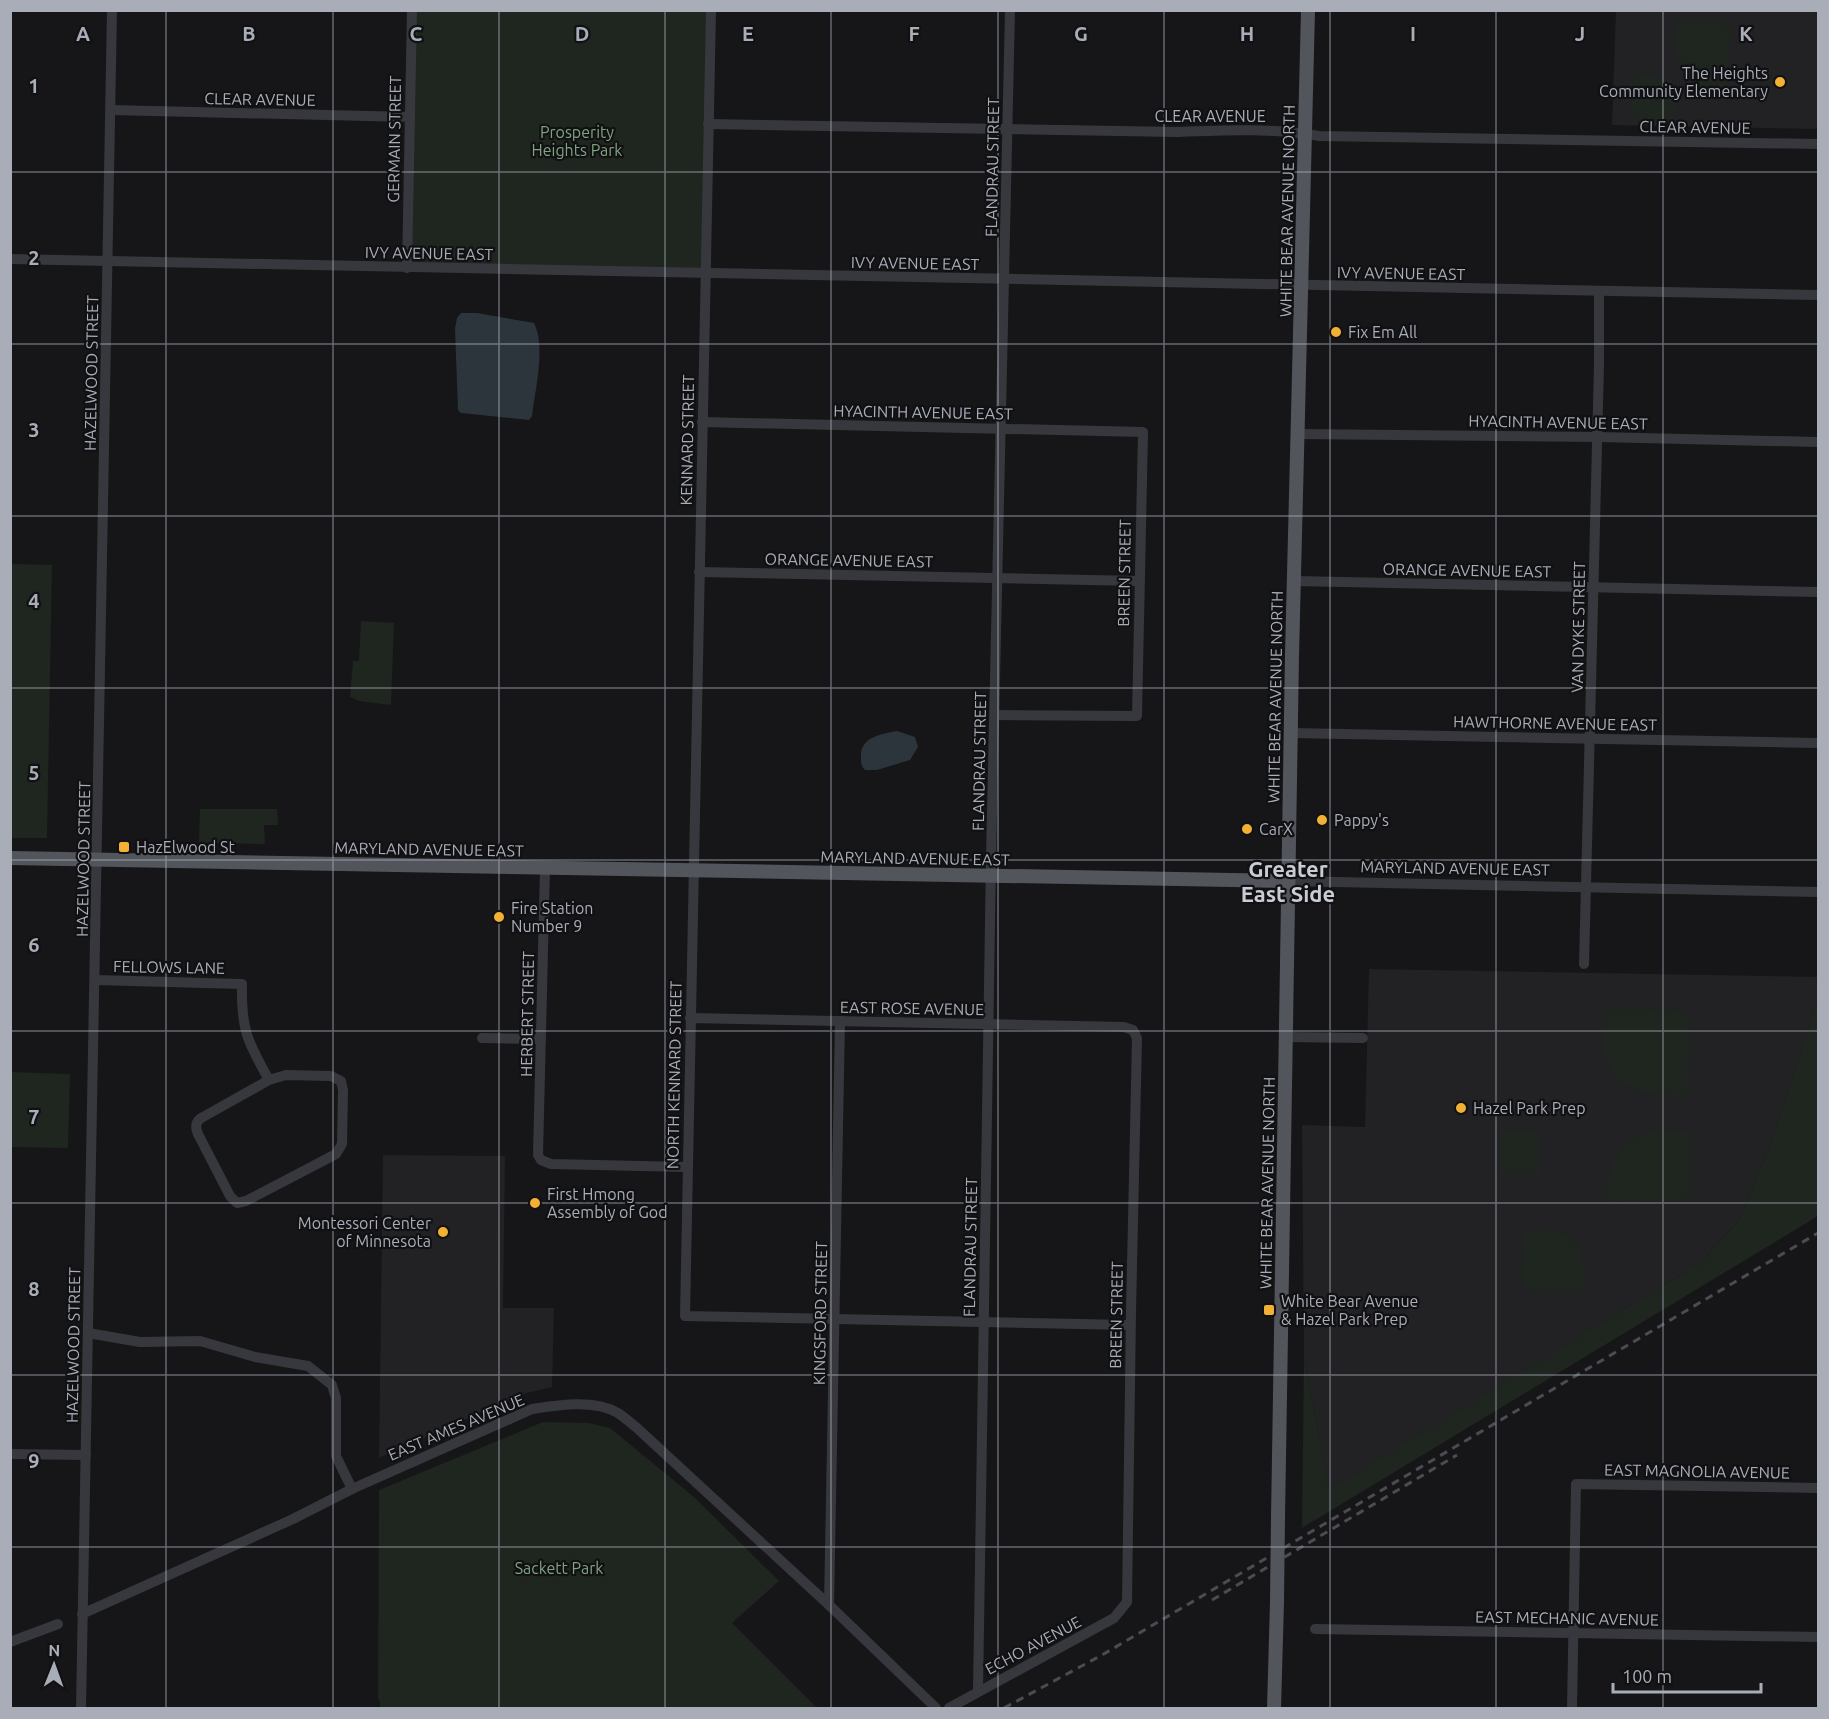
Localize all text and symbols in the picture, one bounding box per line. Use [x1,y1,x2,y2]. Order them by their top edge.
text: A [76,22,90,45]
text: B [242,22,256,45]
text: C [410,22,423,45]
text: D [575,22,589,45]
text: E [742,22,754,45]
text: F [908,22,920,45]
text: G [1074,22,1088,45]
text: H [1240,22,1254,45]
text: I [1410,22,1416,45]
text: J [1575,22,1585,45]
text: K [1739,22,1753,45]
place label: The Heights Community Elementary [1599,64,1768,100]
text: 1 [28,74,40,97]
street label: GERMAIN STREET [384,75,404,203]
marker: The Heights Community Elementary [1773,75,1787,89]
street label: CLEAR AVENUE [204,89,316,109]
street label: FLANDRAU STREET [982,97,1002,237]
street label: WHITE BEAR AVENUE NORTH [1276,105,1298,317]
street label: CLEAR AVENUE [1154,107,1266,125]
street label: CLEAR AVENUE [1639,117,1751,137]
park label: Prosperity Heights Park [532,123,622,159]
street label: IVY AVENUE EAST [365,243,494,263]
text: 2 [28,246,40,269]
street label: IVY AVENUE EAST [851,253,980,273]
street label: IVY AVENUE EAST [1337,263,1466,283]
street label: HAZELWOOD STREET [81,295,101,451]
place label: Fix Em All [1348,323,1417,341]
marker: Fix Em All [1329,325,1343,339]
street label: KENNARD STREET [677,374,697,506]
street label: HYACINTH AVENUE EAST [833,401,1013,423]
street label: HYACINTH AVENUE EAST [1468,411,1648,433]
text: 3 [28,418,40,441]
street label: BREEN STREET [1114,519,1134,627]
street label: ORANGE AVENUE EAST [764,550,934,570]
street label: ORANGE AVENUE EAST [1382,560,1552,580]
street label: VAN DYKE STREET [1568,561,1588,693]
text: 4 [28,589,40,612]
street label: WHITE BEAR AVENUE NORTH [1264,591,1286,803]
street label: FLANDRAU STREET [969,691,989,831]
street label: HAWTHORNE AVENUE EAST [1453,712,1657,734]
text: 5 [28,761,40,784]
street label: HAZELWOOD STREET [73,781,93,937]
place label: Pappy's [1334,811,1389,829]
marker: Pappy's [1315,813,1329,827]
place label: CarX [1259,820,1293,838]
marker: CarX [1240,822,1254,836]
place label: HazElwood St [136,838,235,856]
street label: MARYLAND AVENUE EAST [334,838,524,860]
marker: HazElwood St [117,840,131,854]
street label: MARYLAND AVENUE EAST [820,847,1010,869]
district label: Greater East Side [1241,856,1335,906]
street label: MARYLAND AVENUE EAST [1360,857,1550,879]
place label: Fire Station Number 9 [511,899,593,935]
marker: Fire Station Number 9 [492,910,506,924]
text: 6 [28,933,40,956]
street label: HERBERT STREET [517,951,537,1077]
street label: FELLOWS LANE [113,957,225,977]
street label: NORTH KENNARD STREET [663,980,685,1169]
street label: EAST ROSE AVENUE [840,998,984,1018]
street label: WHITE BEAR AVENUE NORTH [1256,1077,1278,1289]
place label: Hazel Park Prep [1473,1099,1586,1117]
marker: Hazel Park Prep [1454,1101,1468,1115]
text: 7 [28,1105,40,1128]
street label: FLANDRAU STREET [960,1177,980,1317]
place label: First Hmong Assembly of God [547,1185,668,1221]
marker: First Hmong Assembly of God [528,1196,542,1210]
place label: Montessori Center of Minnesota [298,1214,431,1250]
marker: Montessori Center of Minnesota [436,1225,450,1239]
street label: KINGSFORD STREET [810,1241,830,1385]
street label: BREEN STREET [1106,1261,1126,1369]
street label: HAZELWOOD STREET [63,1267,83,1423]
text: 8 [28,1277,40,1300]
place label: White Bear Avenue & Hazel Park Prep [1281,1292,1418,1328]
marker: White Bear Avenue & Hazel Park Prep [1262,1303,1276,1317]
street label: EAST AMES AVENUE [385,1390,527,1464]
text: 9 [28,1449,40,1472]
street label: EAST MAGNOLIA AVENUE [1604,1460,1790,1482]
park label: Sackett Park [515,1559,603,1577]
street label: EAST MECHANIC AVENUE [1475,1607,1659,1629]
street label: ECHO AVENUE [982,1612,1084,1678]
north arrow [24,1635,84,1695]
text: N [48,1641,60,1659]
scale bar [1613,1656,1762,1694]
text: 100 m [1622,1666,1672,1686]

